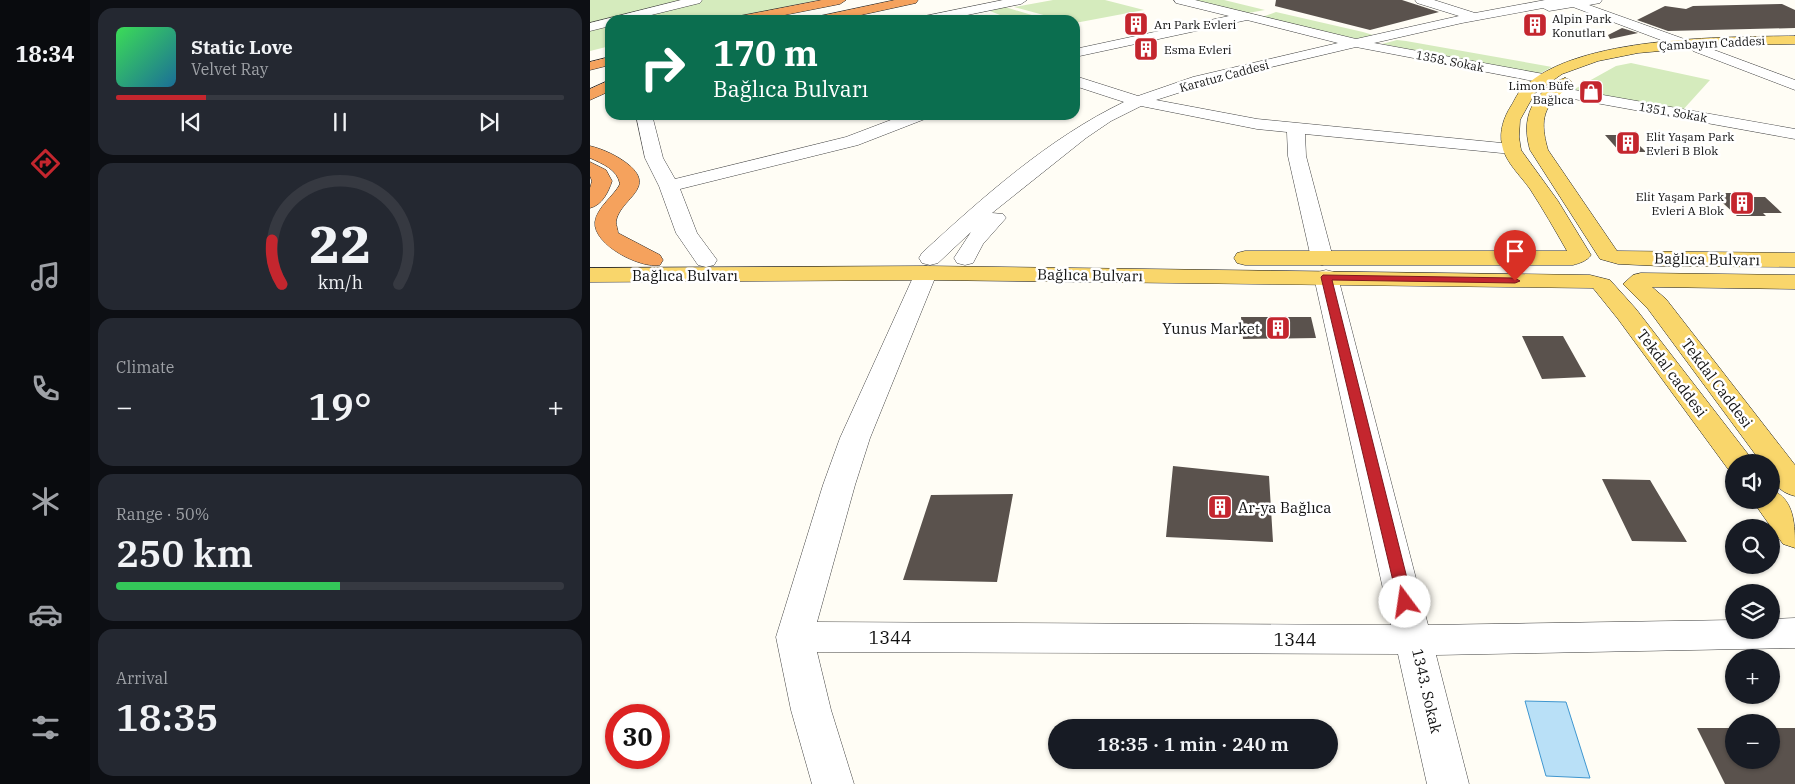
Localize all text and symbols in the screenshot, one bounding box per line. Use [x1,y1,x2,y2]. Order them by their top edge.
building icon: Arı Park Evleri [1123,11,1149,37]
place label: Alpin Park Konutları [1552,11,1612,40]
building icon: Alpin Park Konutları [1522,12,1548,38]
place label: Arı Park Evleri [1154,17,1236,32]
text: 170 m [713,30,818,76]
street label: Çambayırı Caddesi [1659,33,1766,53]
text: Static Love [191,35,293,59]
icon: right [630,35,695,100]
building icon: Esma Evleri [1133,36,1159,62]
text: 18:34 [15,39,75,68]
place label: Esma Evleri [1164,42,1232,57]
street label: 1358. Sokak [1415,47,1485,75]
street label: Karatuz Caddesi [1178,57,1271,95]
text: Velvet Ray [191,59,268,79]
text: Bağlıca Bulvarı [713,74,869,103]
place label: Limon Büfe Bağlıca [1509,78,1574,107]
shop icon: Limon Büfe Bağlıca [1578,79,1604,105]
street label: 1351. Sokak [1638,99,1708,125]
icon: previous [177,108,205,136]
icon: pause [326,108,354,136]
icon: next [475,108,503,136]
place label: Elit Yaşam Park Evleri B Blok [1646,129,1734,158]
building icon: Elit Yaşam Park Evleri B Blok [1615,130,1641,156]
icon: directions [28,146,63,181]
place label: Elit Yaşam Park Evleri A Blok [1636,189,1724,218]
building icon: Elit Yaşam Park Evleri A Blok [1729,190,1755,216]
text: 22 [309,210,371,277]
pin [1494,230,1536,281]
icon: arrive [1501,237,1529,265]
street label: Bağlıca Bulvarı [1654,249,1760,269]
icon: music [28,259,63,294]
street label: Bağlıca Bulvarı [1037,265,1143,285]
street label: Bağlıca Bulvarı [632,266,738,285]
text: km/h [317,271,363,294]
building icon: Yunus Market [1265,315,1291,341]
place label: Yunus Market [1162,319,1260,338]
street label: Tekdal caddesi [1633,325,1711,421]
street label: Tekdal Caddesi [1677,335,1757,432]
text: Climate [116,357,174,377]
icon: phone [28,371,63,406]
text: 19° [308,381,372,430]
text: − [116,388,133,425]
text: + [547,388,564,425]
map controls [1725,454,1780,769]
button: sound [1725,454,1780,509]
icon: climate [28,484,63,519]
building icon: Ar-ya Bağlıca [1207,494,1233,520]
place label: Ar-ya Bağlıca [1238,498,1332,517]
text: Range · 50% [116,504,209,524]
button: search [1725,519,1780,574]
text: 250 km [116,528,253,577]
position arrow [1378,575,1430,627]
button: layers [1725,584,1780,639]
icon: car [28,597,63,632]
street label: 1344 [868,626,912,649]
street label: 1344 [1273,628,1317,651]
street label: 1343. Sokak [1408,647,1446,736]
button: + [1725,649,1780,704]
text: Arrival [116,668,168,688]
text: 18:35 [116,692,219,741]
speed limit sign: 30 [605,704,670,769]
icon: filters [28,710,63,745]
button: − [1725,714,1780,769]
text: 18:35 · 1 min · 240 m [1097,732,1289,756]

